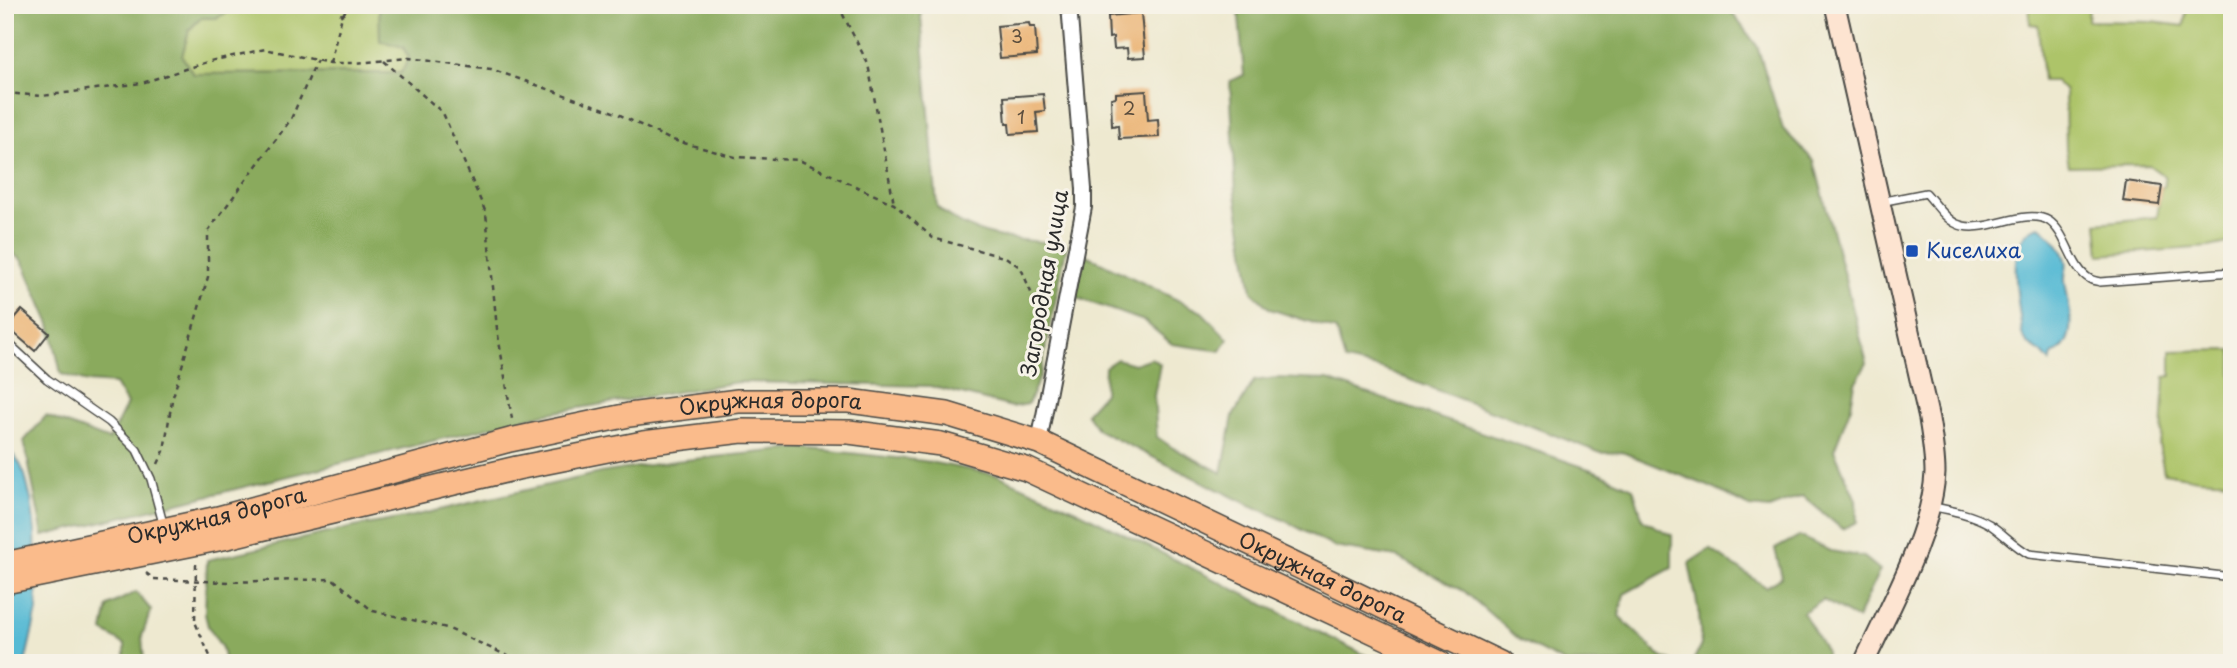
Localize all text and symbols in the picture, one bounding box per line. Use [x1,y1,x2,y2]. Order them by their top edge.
house number: 3 [1011,22,1023,49]
house number: 2 [1123,94,1135,121]
house number: 1 [1017,103,1025,130]
street label: Загородная улица [1011,186,1075,379]
place label: Киселиха [1926,233,2022,265]
marker: Киселиха [1904,243,1920,259]
street label: Окружная дорога [677,383,864,422]
street label: Окружная дорога [124,477,309,551]
street label: Окружная дорога [1234,522,1413,630]

